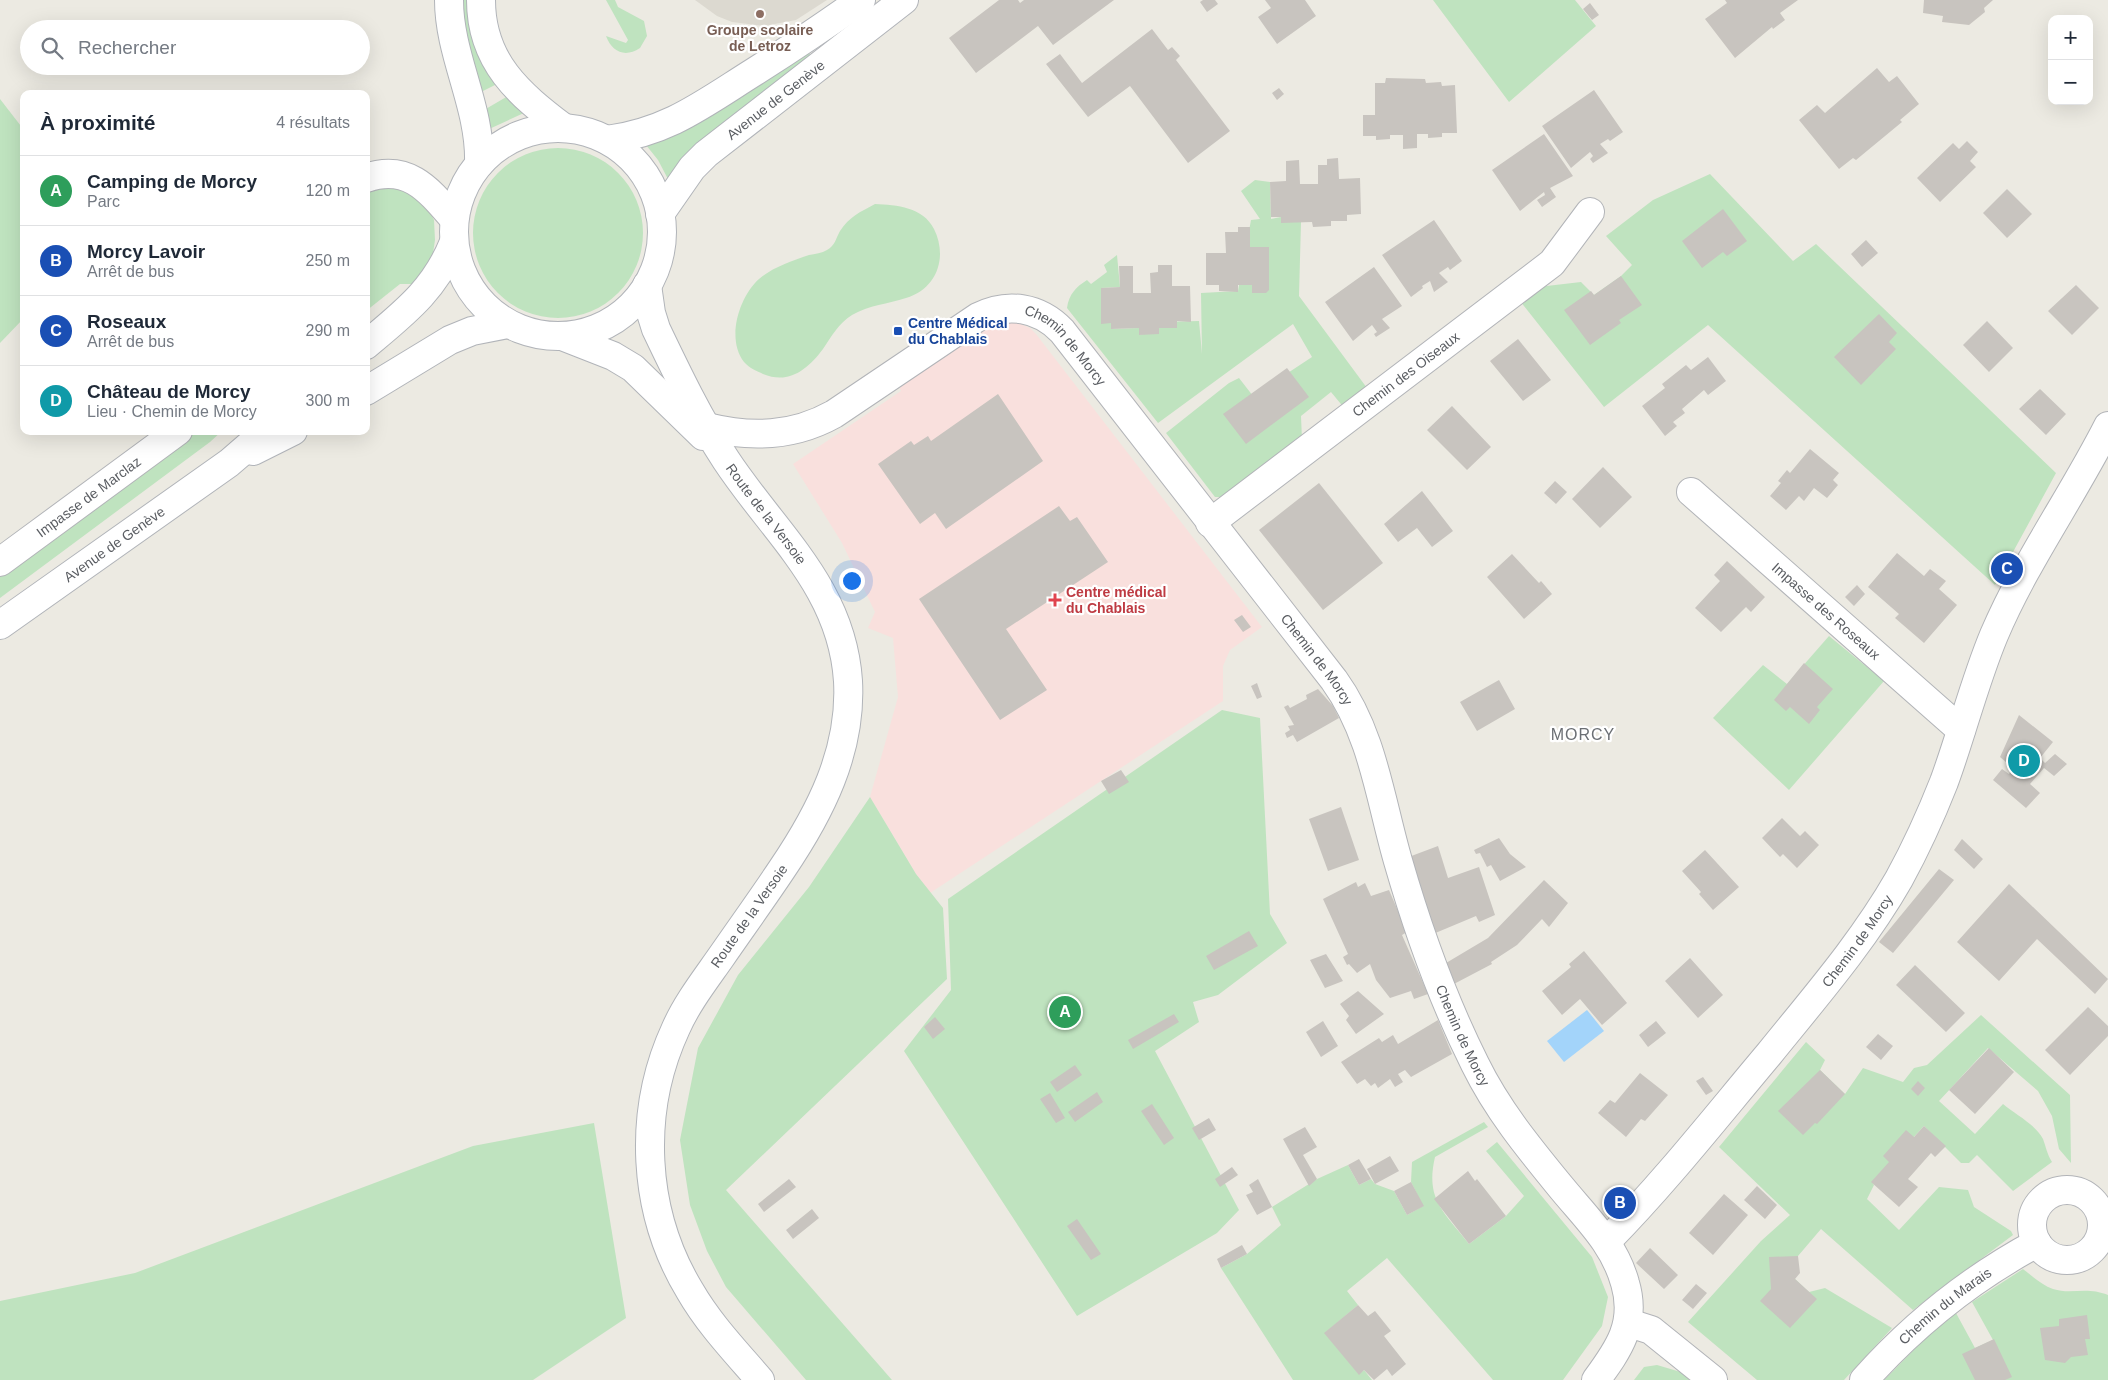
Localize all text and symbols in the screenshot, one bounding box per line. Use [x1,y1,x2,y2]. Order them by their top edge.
marker: Groupe scolaire de Letroz [754,8,766,20]
map controls [2048,15,2093,105]
button: + [2048,15,2093,60]
search box [20,20,370,75]
place label: Groupe scolaire de Letroz [707,22,814,54]
icon: search [38,34,66,62]
text: Rechercher [78,37,176,58]
street label: Avenue de Genève [723,57,828,143]
button: − [2048,60,2093,105]
text: À proximité [40,111,156,134]
text: 4 résultats [276,114,350,131]
text: Camping de Morcy [87,171,257,192]
text: A [50,182,62,199]
text: 120 m [306,182,350,199]
text: Parc [87,193,120,210]
text: Morcy Lavoir [87,241,205,262]
text: B [50,252,62,269]
text: 250 m [306,252,350,269]
text: Arrêt de bus [87,263,174,280]
street label: Chemin de Morcy [1023,302,1109,389]
text: Roseaux [87,311,166,332]
place label: Centre Médical du Chablais [908,315,1008,347]
text: C [50,322,62,339]
text: 290 m [306,322,350,339]
marker: Centre Médical du Chablais [892,325,904,337]
street label: Chemin des Oiseaux [1349,328,1462,420]
text: Arrêt de bus [87,333,174,350]
text: Château de Morcy [87,381,251,402]
text: D [50,392,62,409]
text: 300 m [306,392,350,409]
text: Lieu · Chemin de Morcy [87,403,257,420]
street label: Impasse de Marclaz [33,453,144,540]
street label: Route de la Versoie [723,461,810,568]
street label: Avenue de Genève [61,503,168,585]
pin: C [1991,550,2023,588]
street label: Impasse des Roseaux [1769,559,1883,663]
your location [839,568,865,594]
place label: Centre médical du Chablais [1066,584,1166,616]
marker: Centre médical du Chablais [1048,593,1062,607]
street label: Chemin de Morcy [1278,611,1356,708]
district label: MORCY [1551,726,1615,743]
pin: D [2008,742,2040,780]
street label: Route de la Versoie [707,861,791,971]
street label: Chemin de Morcy [1819,892,1896,990]
street label: Chemin de Morcy [1433,982,1493,1089]
pin: A [1049,993,1081,1031]
pin: B [1604,1184,1636,1222]
street label: Chemin du Marais [1895,1264,1994,1348]

